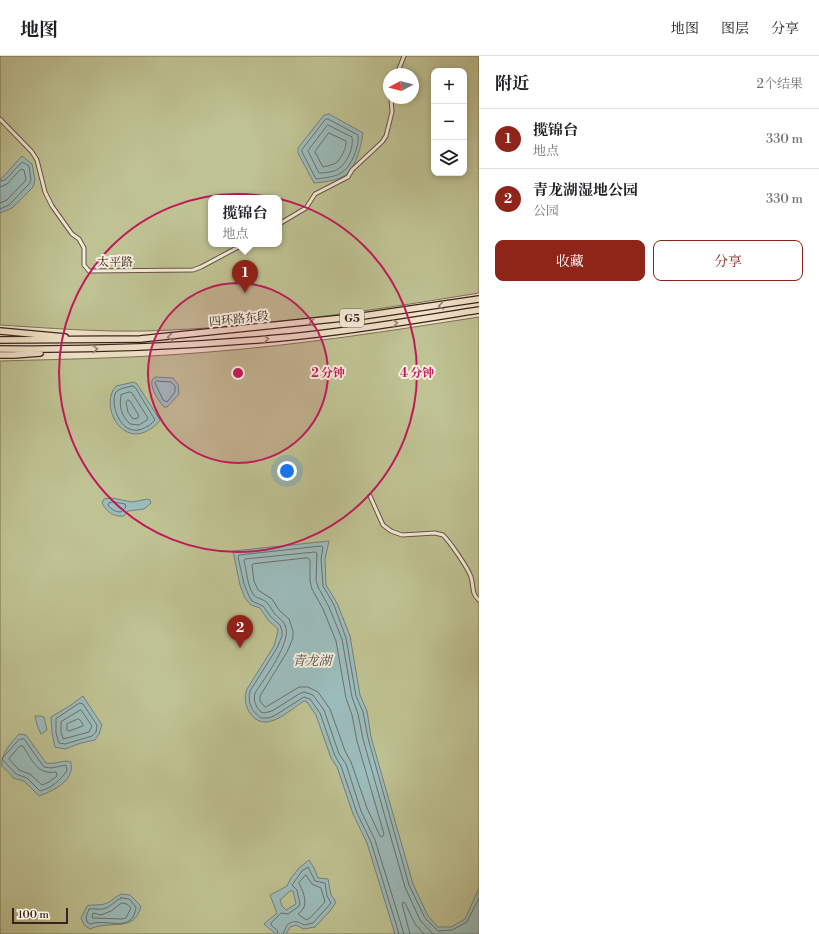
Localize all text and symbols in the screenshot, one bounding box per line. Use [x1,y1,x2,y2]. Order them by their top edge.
text: 地图 [20,18,58,42]
text: 地图 [671,20,699,38]
text: 图层 [721,20,749,38]
text: 分享 [771,20,799,38]
north arrow [383,68,419,104]
map controls [431,68,467,176]
button: + [431,68,467,104]
text: 附近 [495,73,529,95]
text: 2个结果 [757,76,803,92]
button: − [431,104,467,140]
text: 揽锦台 [533,121,578,140]
text: 1 [505,131,511,147]
text: 330 m [766,131,803,147]
button: layers [431,140,467,176]
text: 地点 [533,143,559,159]
text: 青龙湖湿地公园 [533,181,638,200]
text: 2 [504,191,512,207]
text: 330 m [766,191,803,207]
popup [208,195,282,247]
text: 公园 [533,203,559,219]
text: 揽锦台 [222,204,268,223]
text: 地点 [222,226,249,242]
button: 收藏 [495,240,645,281]
button: 分享 [653,240,803,281]
street label: 太平路 [97,255,133,270]
pin: 1 [232,260,258,293]
one-way arrow [437,301,444,309]
street label: 四环路东段 [208,309,270,330]
road number: G5 [340,309,364,327]
one-way arrow [309,318,315,327]
one-way arrow [392,319,398,328]
one-way arrow [167,332,173,341]
one-way arrow [263,335,269,344]
one-way arrow [92,345,98,353]
centre of rings [231,366,245,380]
text: 2 分钟 [311,366,345,381]
text: 4 分钟 [400,366,434,381]
your location [277,461,297,481]
pin: 2 [227,615,253,648]
water label: 青龙湖 [292,653,333,669]
scale bar [12,906,68,925]
text: 100 m [18,908,49,922]

